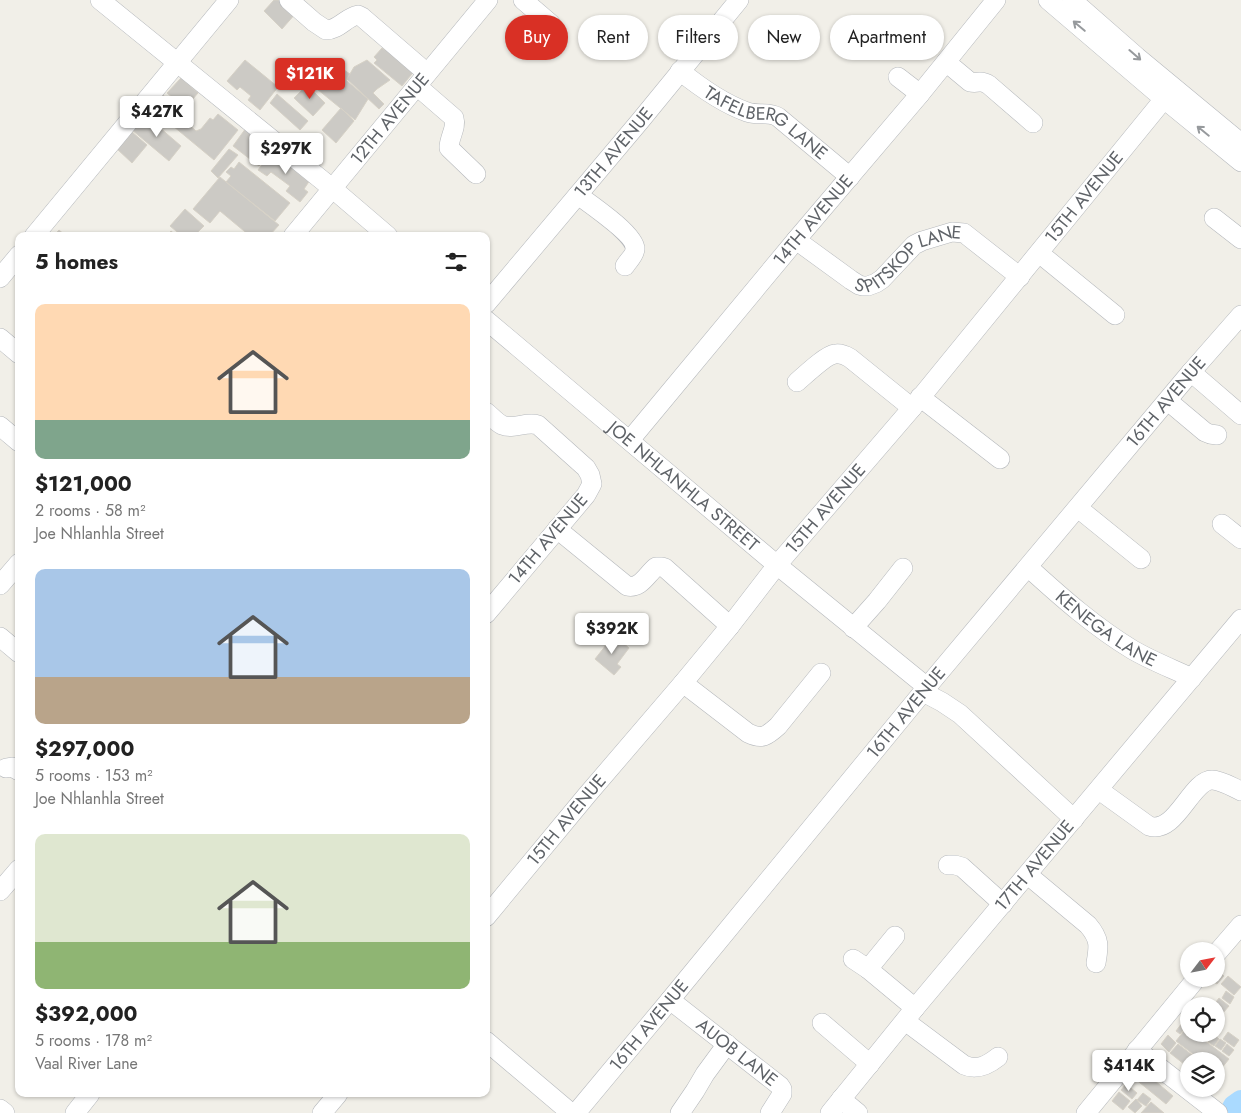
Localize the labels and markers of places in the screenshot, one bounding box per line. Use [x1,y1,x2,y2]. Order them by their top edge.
pin: $121K [275,58,345,100]
pin: $427K [122,96,192,138]
pin: $297K [251,132,321,175]
pin: $392K [577,612,647,655]
pin: $414K [1094,1050,1164,1092]

